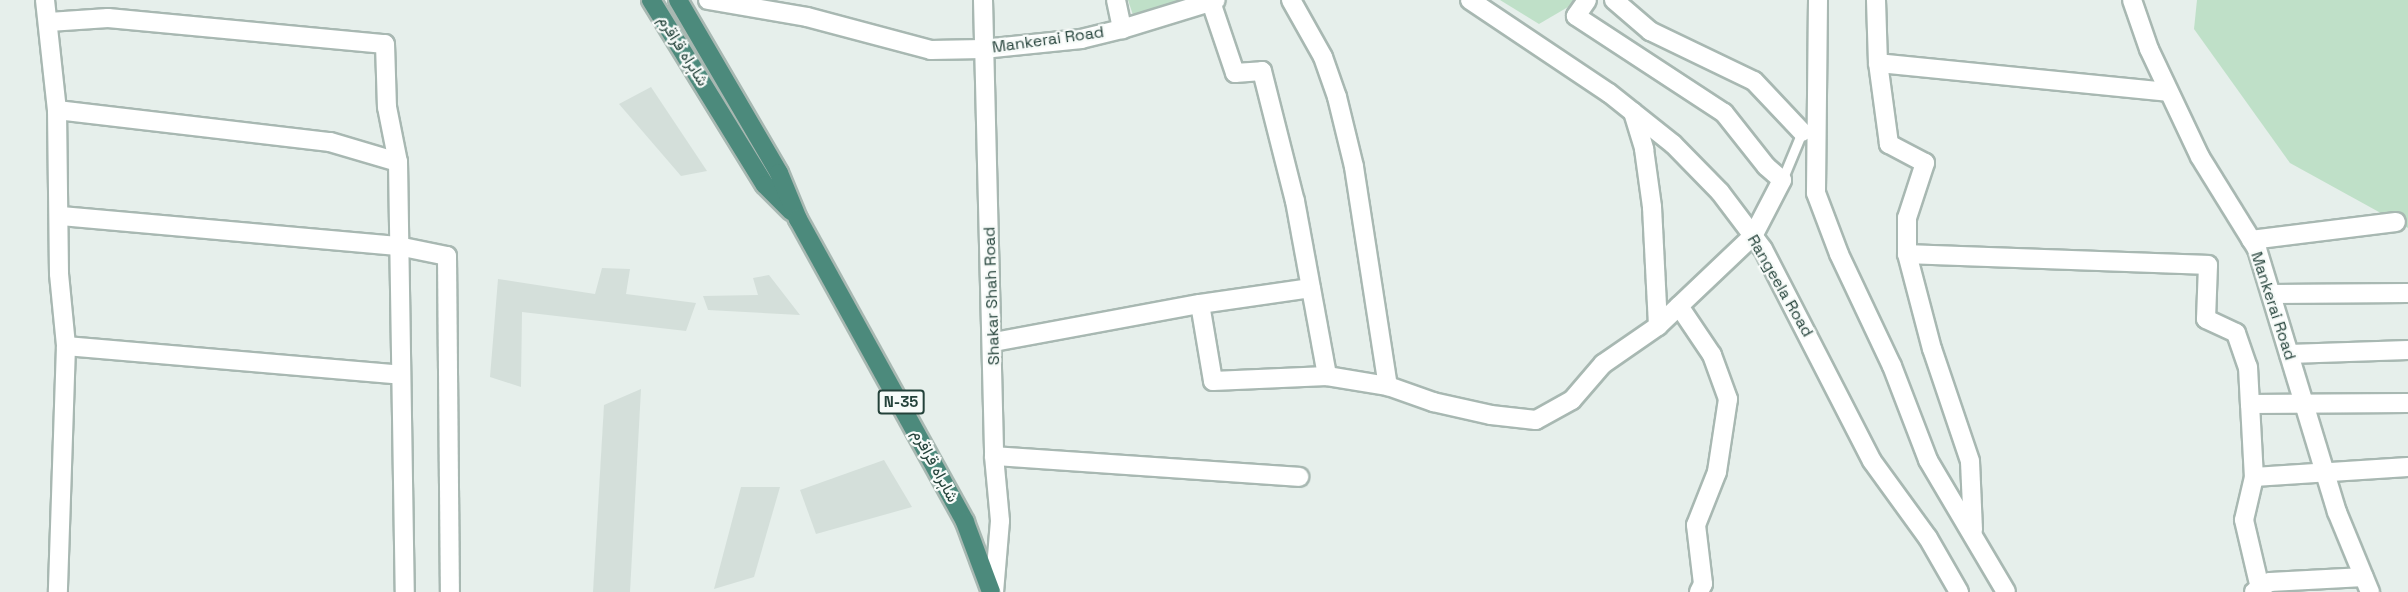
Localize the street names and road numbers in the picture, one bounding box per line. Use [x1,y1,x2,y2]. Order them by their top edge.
street label: شاہراہ قراقرم [654,12,712,90]
street label: Mankerai Road [991,23,1105,57]
street label: Shakar Shah Road [980,226,1004,366]
street label: Rangeela Road [1743,231,1817,341]
street label: Mankerai Road [2246,249,2300,363]
road number: N-35 [877,390,925,414]
street label: شاہراہ قراقرم [908,426,962,506]

